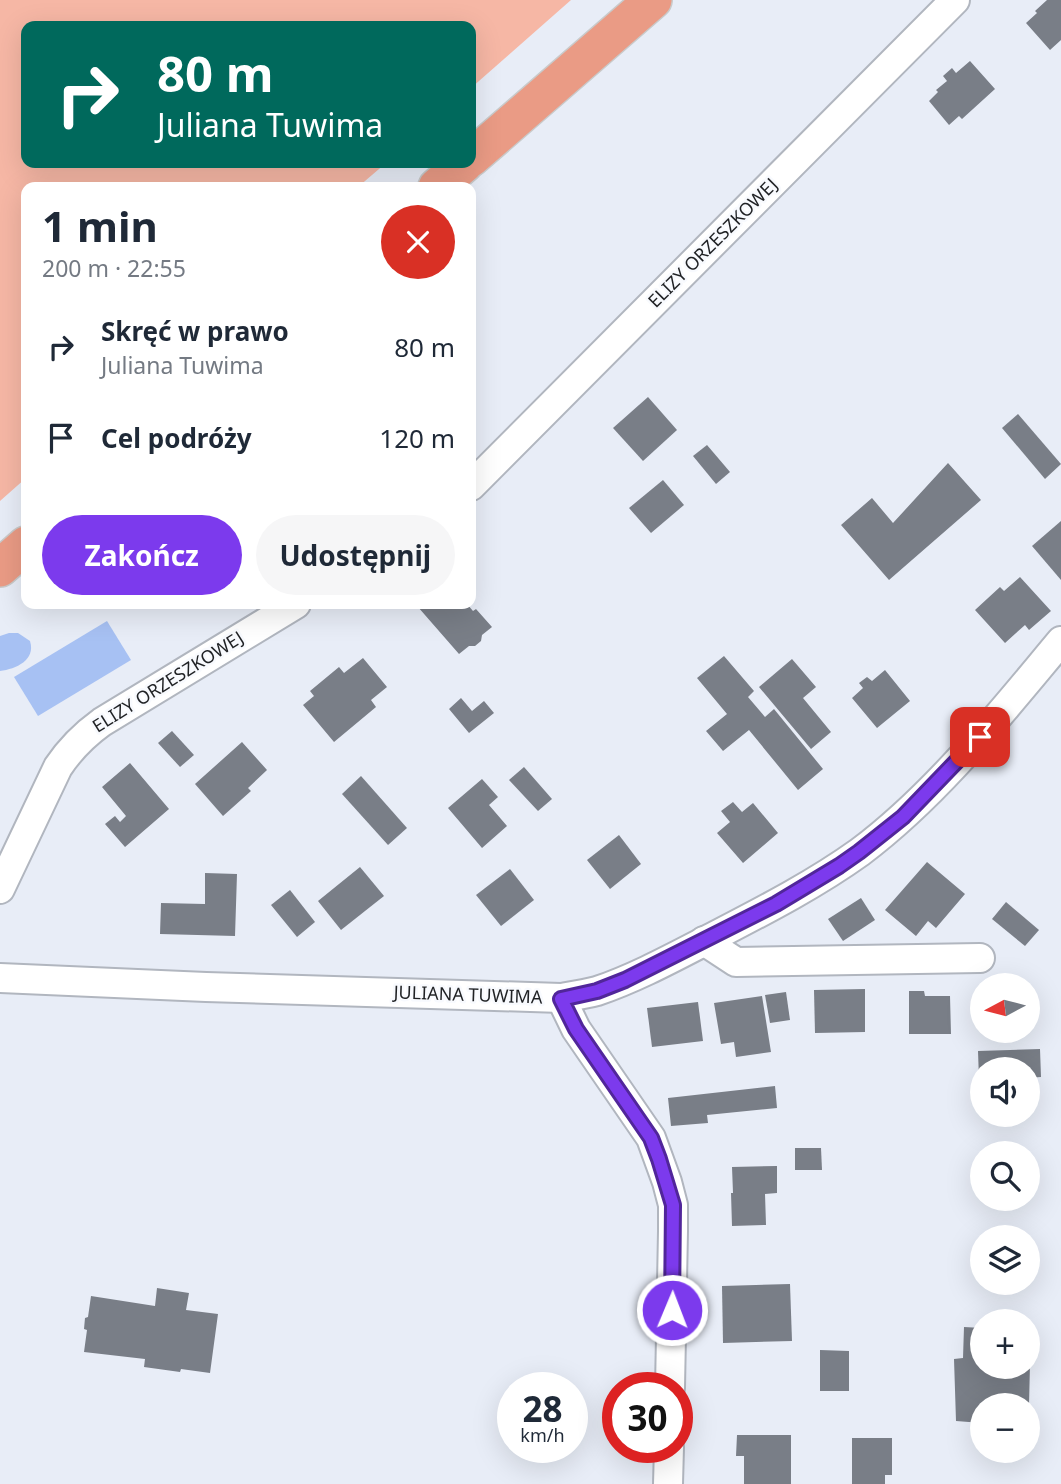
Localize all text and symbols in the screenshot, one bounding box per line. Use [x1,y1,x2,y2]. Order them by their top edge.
text: 80 m [157,40,274,106]
icon: right [42,49,133,140]
text: Juliana Tuwima [157,103,383,146]
street label: ELIZY ORZESZKOWEJ [642,172,782,312]
text: 1 min [42,197,158,254]
button: close [381,205,455,279]
text: 200 m · 22:55 [42,252,186,284]
text: Skręć w prawo [101,313,289,349]
icon: right [42,328,80,366]
text: 80 m [394,329,455,365]
text: Juliana Tuwima [101,349,264,381]
icon: arrive [42,419,80,457]
text: Cel podróży [101,420,252,456]
text: 120 m [379,420,455,456]
button: Zakończ [42,515,242,595]
button: Udostępnij [256,515,455,595]
street label: ELIZY ORZESZKOWEJ [87,625,248,737]
pin [950,707,1010,767]
icon: arrive [961,718,999,756]
north arrow [970,973,1040,1043]
map controls [970,973,1040,1463]
street label: JULIANA TUWIMA [391,979,543,1009]
button: sound [970,1057,1040,1127]
button: search [970,1141,1040,1211]
button: layers [970,1225,1040,1295]
position arrow [635,1273,709,1347]
button: + [970,1309,1040,1379]
speed limit sign: 30 [602,1372,693,1463]
text: 28 [522,1385,563,1432]
button: − [970,1393,1040,1463]
text: km/h [520,1423,565,1447]

